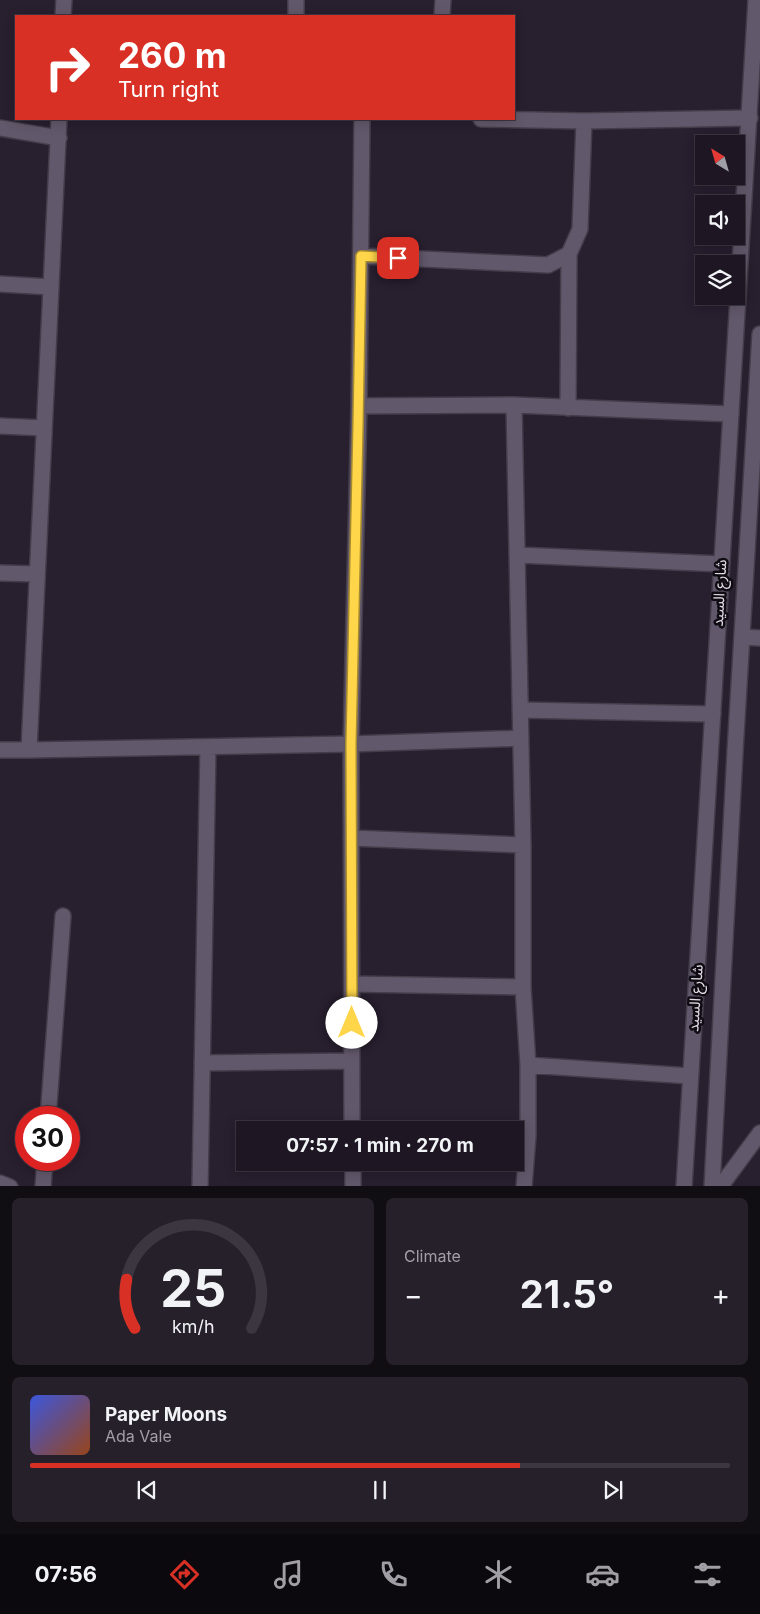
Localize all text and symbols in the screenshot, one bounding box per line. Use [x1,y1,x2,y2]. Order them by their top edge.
text: 260 m [118,34,227,76]
icon: right [35,35,100,100]
text: Turn right [118,76,219,102]
north arrow [695,135,745,185]
map controls [695,135,745,305]
button: sound [695,195,745,245]
pin [377,237,419,279]
icon: arrive [384,244,412,272]
button: layers [695,255,745,305]
street label: شارع السيد [708,559,733,627]
street label: شارع السيد [683,964,710,1032]
position arrow [325,996,377,1048]
speed limit sign: 30 [15,1106,80,1171]
text: 07:57 · 1 min · 270 m [286,1134,474,1157]
text: Climate [404,1246,461,1266]
text: 25 [160,1257,226,1320]
text: 21.5° [520,1271,614,1317]
text: − [404,1278,423,1312]
text: + [711,1278,730,1312]
text: km/h [172,1316,214,1337]
text: Paper Moons [105,1403,227,1426]
text: Ada Vale [105,1426,172,1446]
icon: previous [133,1476,161,1504]
icon: pause [366,1476,394,1504]
icon: next [599,1476,627,1504]
icon: directions [167,1557,202,1592]
icon: music [271,1557,306,1592]
icon: phone [376,1557,411,1592]
icon: climate [481,1557,516,1592]
icon: car [585,1557,620,1592]
icon: filters [690,1557,725,1592]
text: 07:56 [35,1561,97,1587]

